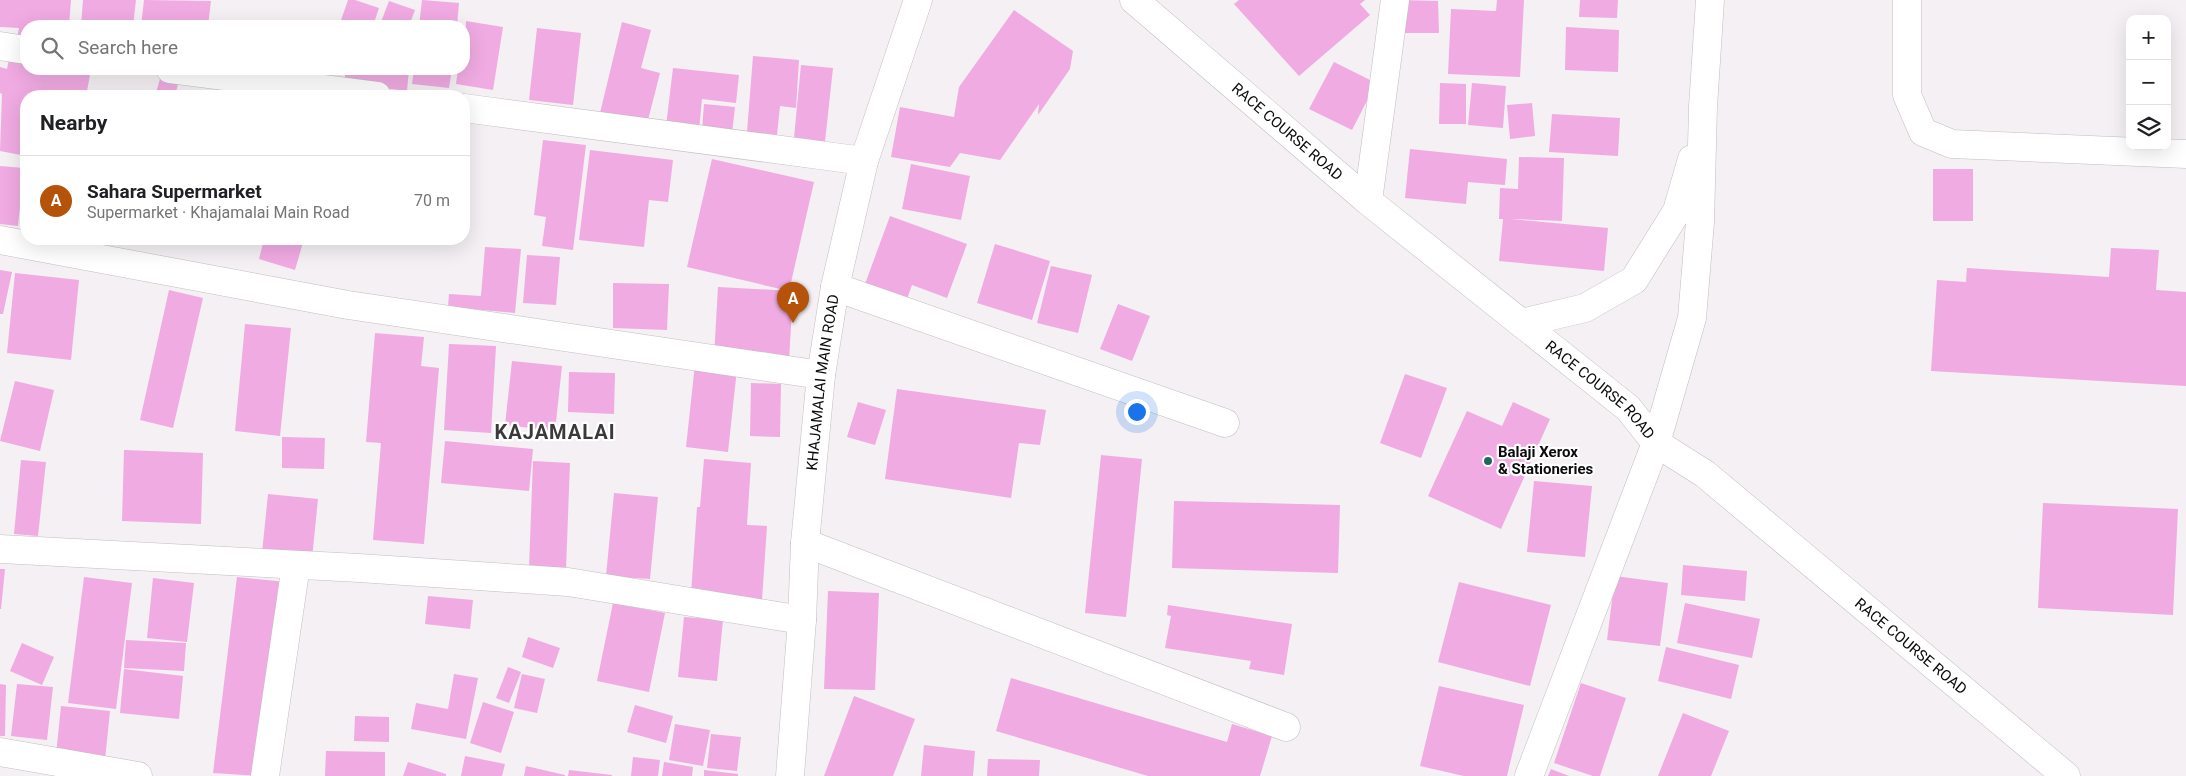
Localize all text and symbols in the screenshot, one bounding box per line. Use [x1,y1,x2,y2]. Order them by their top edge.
map controls [2126,15,2171,150]
button: + [2126,15,2171,60]
search box [20,20,470,75]
icon: search [38,34,66,62]
text: Search here [78,36,178,59]
button: − [2126,60,2171,105]
street label: RACE COURSE ROAD [1228,79,1346,184]
button: layers [2126,105,2171,150]
text: Nearby [40,111,107,135]
text: Sahara Supermarket [87,180,262,203]
text: A [51,191,61,210]
text: 70 m [414,191,450,210]
text: Supermarket · Khajamalai Main Road [87,203,350,222]
pin: A [777,282,809,323]
street label: KHAJAMALAI MAIN ROAD [803,293,843,471]
street label: RACE COURSE ROAD [1542,337,1658,443]
your location [1124,399,1150,425]
district label: KAJAMALAI [495,420,615,444]
place label: Balaji Xerox & Stationeries [1498,443,1594,478]
marker: Balaji Xerox & Stationeries [1482,455,1494,467]
street label: RACE COURSE ROAD [1851,594,1970,698]

